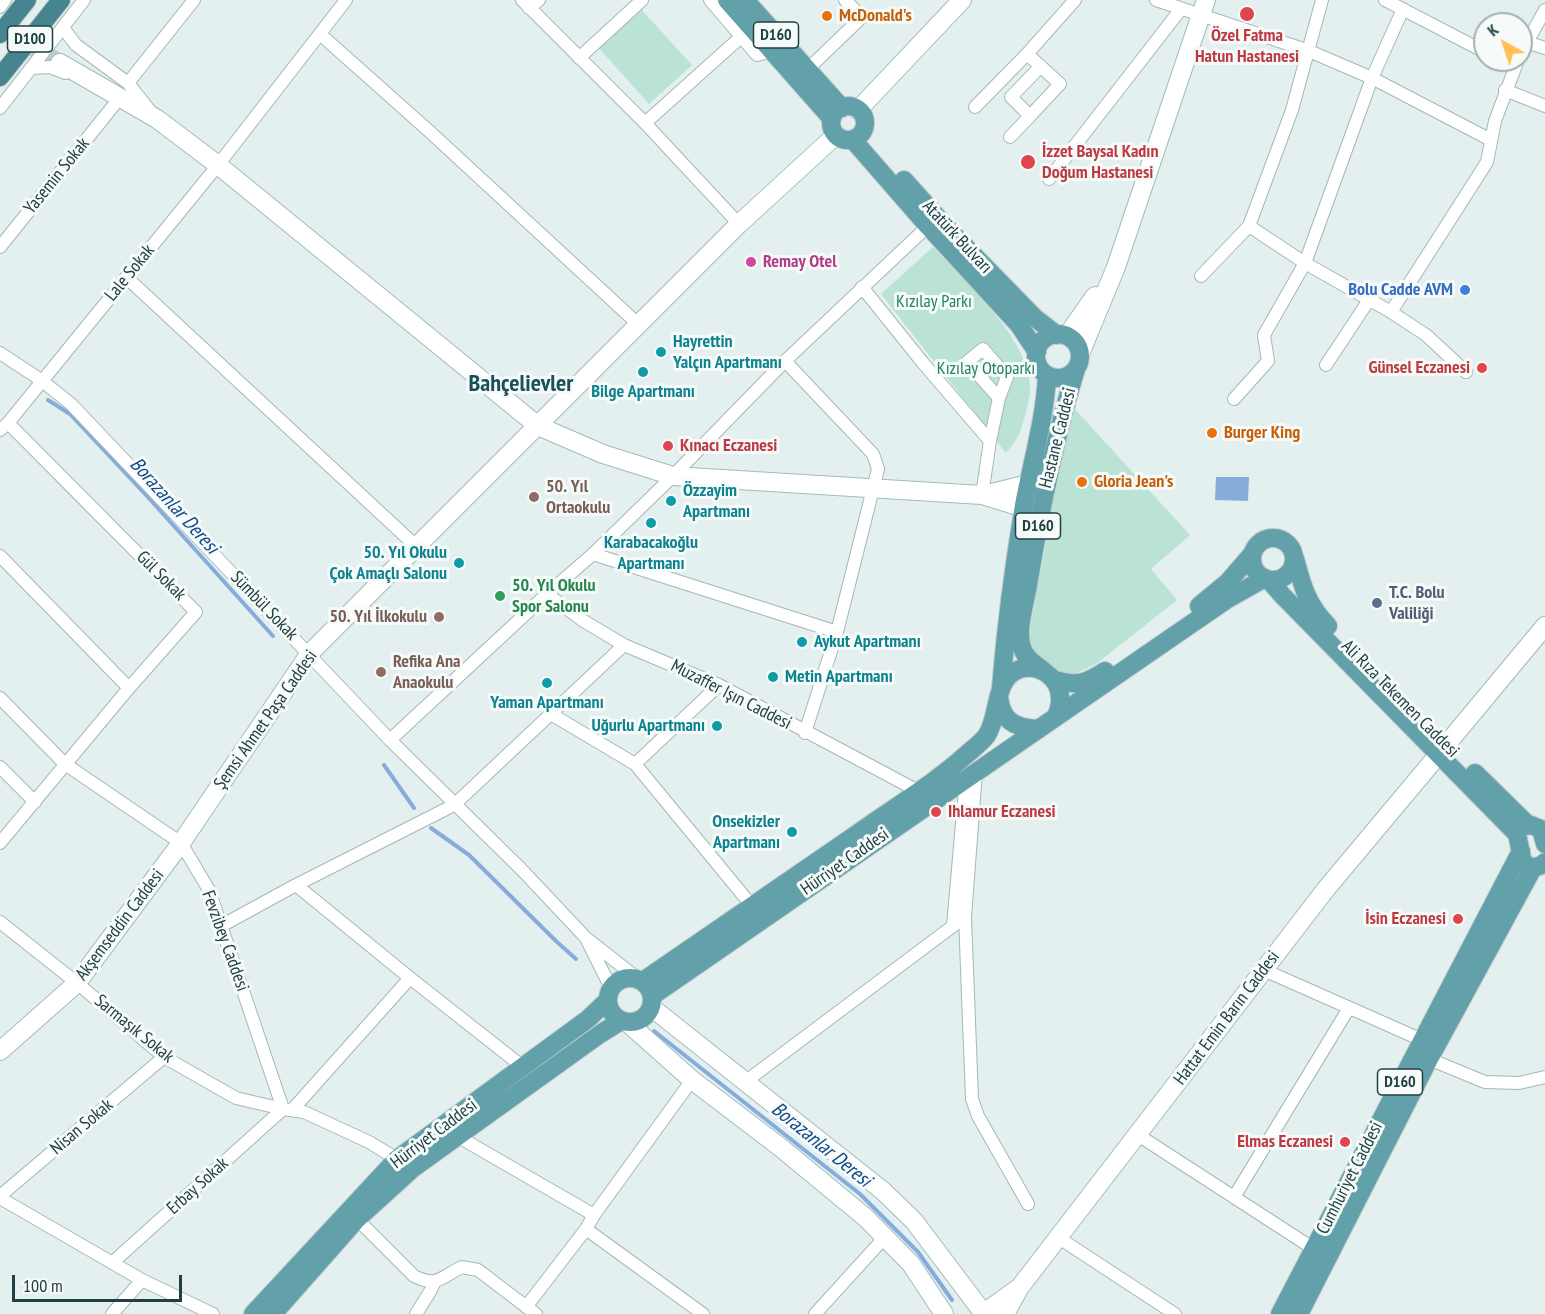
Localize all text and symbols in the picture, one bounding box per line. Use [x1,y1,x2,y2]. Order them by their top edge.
place label: McDonald's [839,5,912,27]
marker: Özel Fatma Hatun Hastanesi [1238,5,1256,23]
marker: McDonald's [820,9,834,23]
north arrow [1473,12,1533,72]
text: K [1483,19,1502,40]
road number: D160 [754,22,798,48]
place label: Özel Fatma Hatun Hastanesi [1195,25,1299,68]
road number: D100 [8,26,52,52]
street label: Yasemin Sokak [20,134,94,218]
place label: İzzet Baysal Kadın Doğum Hastanesi [1042,141,1158,184]
marker: İzzet Baysal Kadın Doğum Hastanesi [1019,153,1037,171]
street label: Atatürk Bulvarı [918,196,996,278]
street label: Lale Sokak [101,240,159,306]
place label: Remay Otel [763,251,837,273]
marker: Remay Otel [744,255,758,269]
place label: Bolu Cadde AVM [1348,279,1453,301]
marker: Bolu Cadde AVM [1458,283,1472,297]
park label: Kızılay Parkı [896,291,972,313]
place label: Hayrettin Yalçın Apartmanı [673,331,782,374]
marker: Hayrettin Yalçın Apartmanı [654,345,668,359]
place label: Günsel Eczanesi [1368,357,1470,379]
park label: Kızılay Otoparkı [937,358,1035,380]
marker: Günsel Eczanesi [1475,361,1489,375]
marker: Bilge Apartmanı [636,365,650,379]
district label: Bahçelievler [469,370,573,398]
place label: Bilge Apartmanı [591,381,695,403]
street label: Hastane Caddesi [1035,386,1081,490]
place label: Burger King [1224,422,1300,444]
marker: Burger King [1205,426,1219,440]
place label: Kınacı Eczanesi [680,435,777,457]
marker: Kınacı Eczanesi [661,439,675,453]
water label: Borazanlar Deresi [124,453,224,559]
place label: Gloria Jean's [1094,471,1173,493]
marker: Gloria Jean's [1075,475,1089,489]
place label: 50. Yıl Ortaokulu [546,476,610,518]
place label: Özzayim Apartmanı [683,480,750,522]
marker: 50. Yıl Ortaokulu [527,490,541,504]
marker: Özzayim Apartmanı [664,494,678,508]
road number: D160 [1016,513,1060,539]
marker: Karabacakoğlu Apartmanı [644,516,658,530]
place label: Karabacakoğlu Apartmanı [604,532,698,574]
place label: 50. Yıl Okulu Çok Amaçlı Salonu [330,542,447,584]
street label: Gül Sokak [132,547,190,605]
marker: 50. Yıl Okulu Çok Amaçlı Salonu [452,556,466,570]
street label: Sümbül Sokak [226,567,302,645]
place label: 50. Yıl Okulu Spor Salonu [512,575,596,618]
place label: T.C. Bolu Valiliği [1389,582,1445,624]
marker: 50. Yıl Okulu Spor Salonu [493,589,507,603]
marker: T.C. Bolu Valiliği [1370,596,1384,610]
place label: 50. Yıl İlkokulu [330,606,427,628]
marker: 50. Yıl İlkokulu [432,610,446,624]
place label: Aykut Apartmanı [814,631,921,653]
marker: Aykut Apartmanı [795,635,809,649]
street label: Ali Rıza Tekemen Caddesi [1337,636,1463,762]
street label: Şemsi Ahmet Paşa Caddesi [210,646,322,794]
place label: Refika Ana Anaokulu [393,651,460,694]
street label: Muzaffer Işın Caddesi [667,655,795,735]
marker: Refika Ana Anaokulu [374,665,388,679]
place label: Metin Apartmanı [785,666,893,688]
marker: Metin Apartmanı [766,670,780,684]
marker: Yaman Apartmanı [540,676,554,690]
place label: Yaman Apartmanı [490,692,604,714]
place label: Uğurlu Apartmanı [591,715,705,737]
marker: Uğurlu Apartmanı [710,719,724,733]
place label: Ihlamur Eczanesi [948,801,1055,823]
marker: Ihlamur Eczanesi [929,805,943,819]
place label: Onsekizler Apartmanı [712,811,780,854]
street label: Hürriyet Caddesi [797,824,893,900]
marker: Onsekizler Apartmanı [785,825,799,839]
street label: Akşemseddin Caddesi [71,865,169,985]
street label: Fevzibey Caddesi [197,888,253,994]
place label: İsin Eczanesi [1365,908,1446,930]
marker: İsin Eczanesi [1451,912,1465,926]
street label: Hattat Emin Barın Caddesi [1170,947,1284,1089]
street label: Sarmaşık Sokak [90,990,178,1068]
road number: D160 [1378,1069,1422,1095]
street label: Nisan Sokak [46,1095,118,1159]
street label: Hürriyet Caddesi [387,1095,481,1173]
water label: Borazanlar Deresi [766,1097,876,1193]
street label: Cumhuriyet Caddesi [1312,1118,1388,1238]
place label: Elmas Eczanesi [1237,1131,1333,1153]
marker: Elmas Eczanesi [1338,1135,1352,1149]
street label: Erbay Sokak [163,1153,233,1219]
scale bar [15,1263,184,1301]
text: 100 m [23,1274,63,1297]

